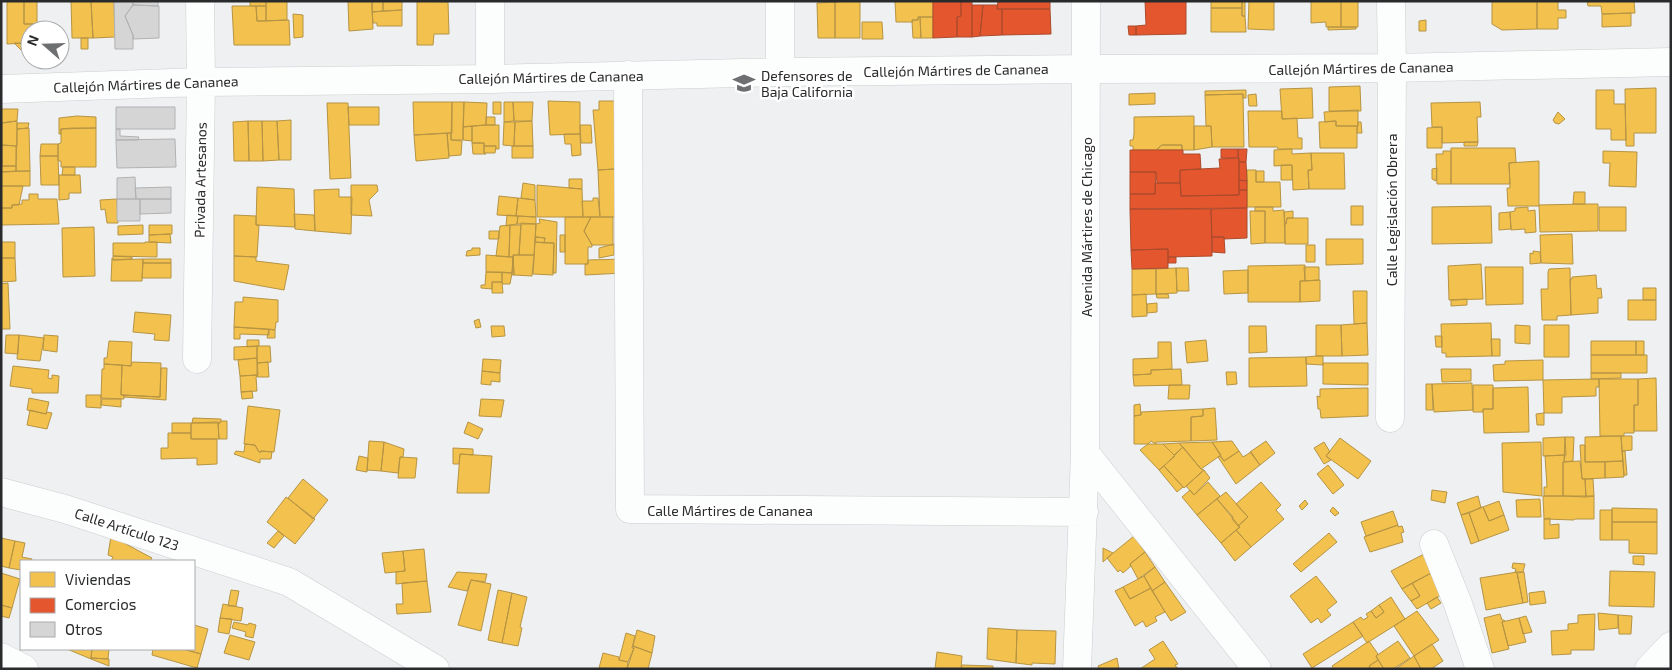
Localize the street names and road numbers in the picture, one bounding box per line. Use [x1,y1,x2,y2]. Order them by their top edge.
street label: Callejón Mártires de Cananea [1268,58,1454,78]
street label: Callejón Mártires de Cananea [863,60,1049,80]
street label: Callejón Mártires de Cananea [458,67,644,87]
street label: Callejón Mártires de Cananea [53,72,239,96]
street label: Privada Artesanos [190,122,210,238]
street label: Calle Legislación Obrera [1383,134,1400,286]
street label: Avenida Mártires de Chicago [1078,137,1095,317]
street label: Calle Mártires de Cananea [647,502,813,519]
street label: Calle Artículo 123 [73,504,181,554]

